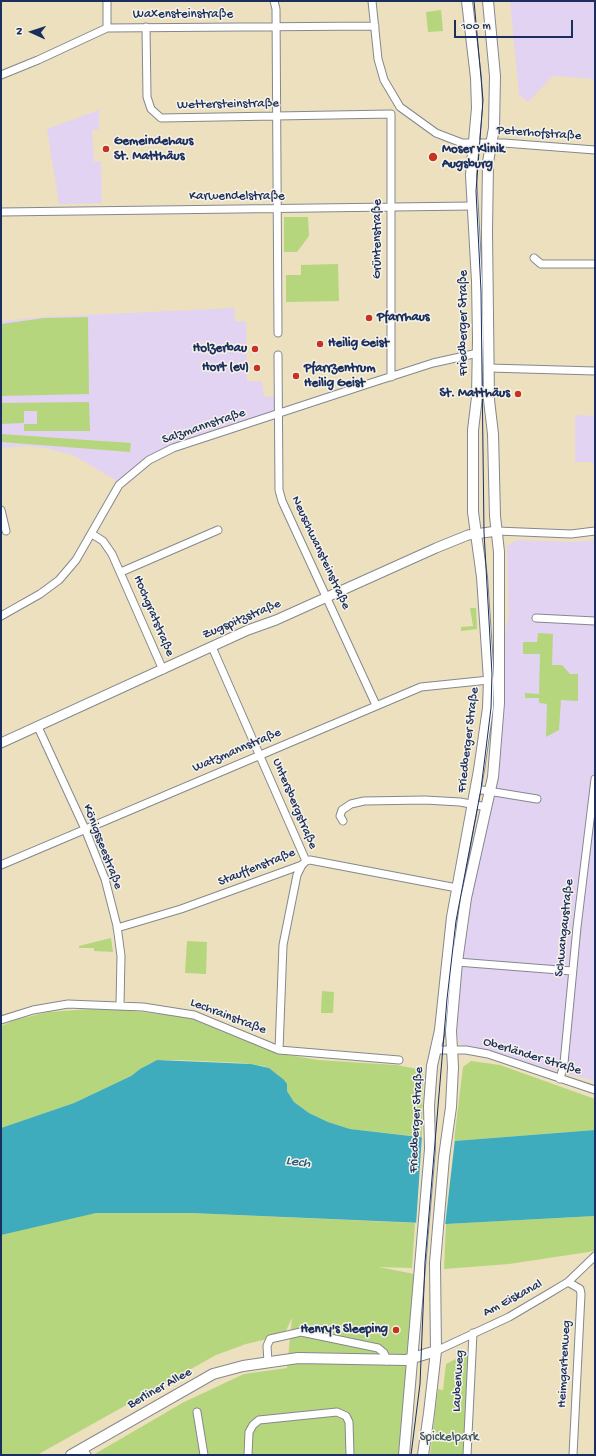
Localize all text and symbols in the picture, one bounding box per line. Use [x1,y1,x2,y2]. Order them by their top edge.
street label: Waxensteinstraße [133,7,233,23]
north arrow [12,12,52,52]
scale bar [456,12,575,38]
text: 100 m [461,20,491,34]
text: N [14,27,26,35]
street label: Wettersteinstraße [177,96,279,114]
street label: Peterhofstraße [496,123,582,145]
place label: Gemeindehaus St. Matthäus [114,134,193,165]
place label: Moser Klinik Augsburg [442,142,505,173]
marker: Gemeindehaus St. Matthäus [101,144,111,154]
marker: Moser Klinik Augsburg [427,151,439,163]
street label: Karwendelstraße [189,189,285,205]
street label: Grüntenstraße [370,199,386,279]
street label: Friedberger Straße [456,270,472,376]
place label: Pfarrhaus [377,310,430,326]
marker: Pfarrhaus [364,313,374,323]
place label: Heilig Geist [328,336,389,352]
marker: Heilig Geist [315,339,325,349]
place label: Holzerbau [193,341,247,357]
marker: Holzerbau [250,344,260,354]
place label: Hort (ev) [202,360,249,376]
place label: Pfarrzentrum Heilig Geist [304,361,375,392]
marker: Hort (ev) [252,363,262,373]
marker: Pfarrzentrum Heilig Geist [291,371,301,381]
place label: St. Matthäus [440,386,510,402]
marker: St. Matthäus [513,389,523,399]
street label: Salzmannstraße [160,405,248,449]
street label: Neuschwansteinstraße [287,494,353,612]
street label: Hochgratstraße [129,573,177,659]
street label: Zugspitzstraße [201,597,283,643]
street label: Friedberger Straße [455,686,483,794]
street label: Watzmannstraße [190,725,284,777]
street label: Untersbergstraße [268,756,320,852]
street label: Königsseestraße [79,802,125,892]
street label: Stauffenstraße [216,845,298,891]
street label: Schwangaustraße [552,878,578,978]
street label: Lechrainstraße [188,995,268,1039]
street label: Oberländer Straße [481,1035,583,1079]
street label: Friedberger Straße [406,1067,428,1173]
water label: Lech [285,1153,311,1173]
street label: Am Eiskanal [481,1277,545,1321]
street label: Heimgartenweg [555,1320,575,1408]
place label: Henry's Sleeping [300,1322,388,1338]
marker: Henry's Sleeping [391,1325,401,1335]
street label: Laubenweg [450,1350,468,1412]
street label: Berliner Allee [125,1365,195,1413]
park label: Spickelpark [419,1430,479,1446]

